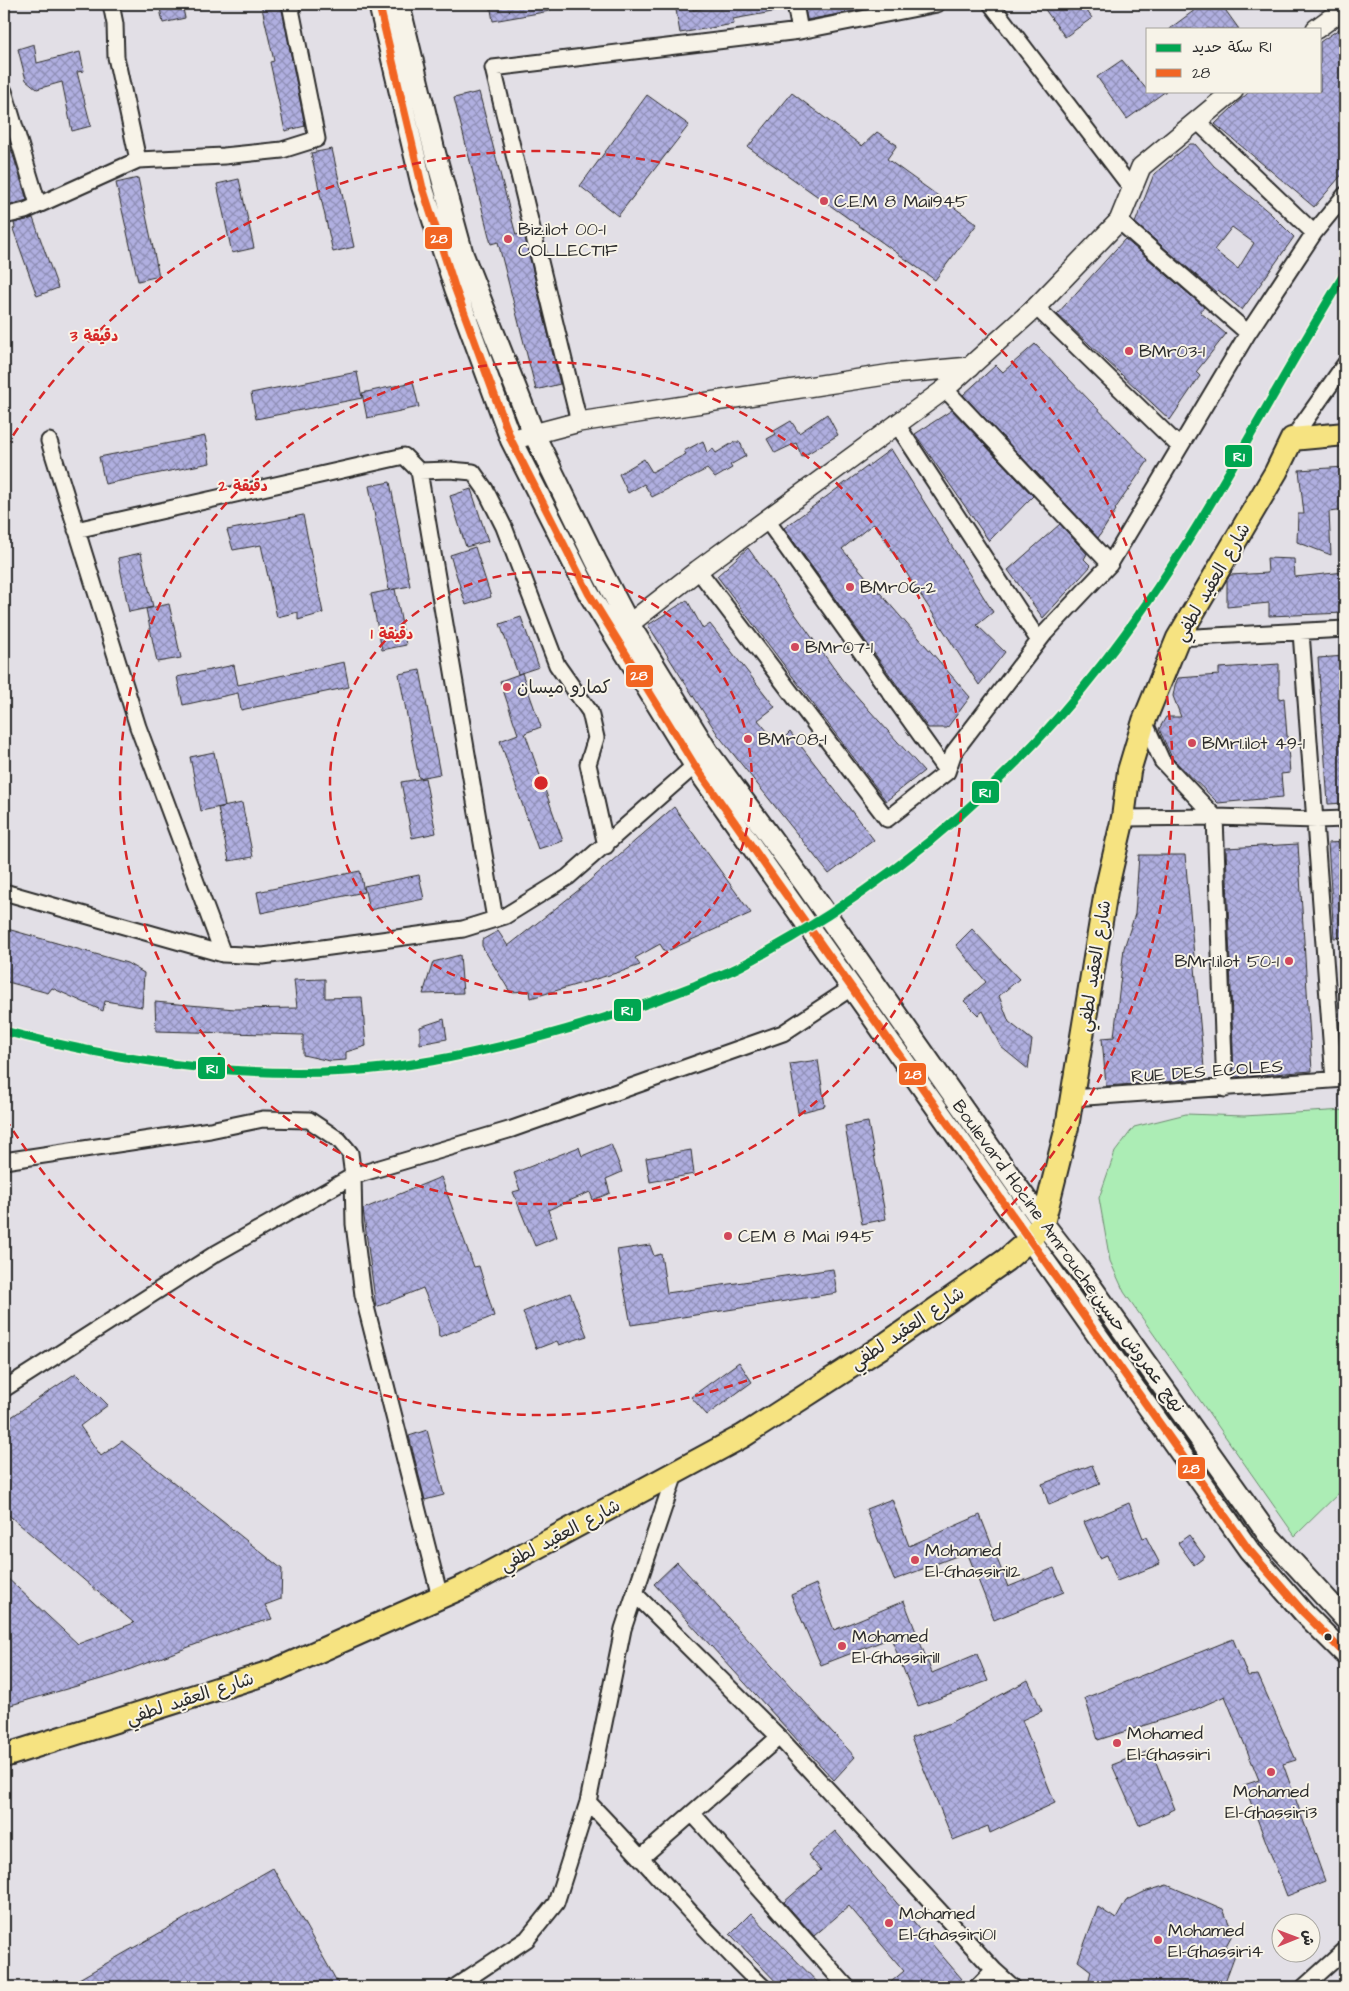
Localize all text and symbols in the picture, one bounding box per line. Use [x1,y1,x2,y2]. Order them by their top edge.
legend [1146,28,1322,92]
text: سكة حديد R1 [1192,37,1272,58]
text: 28 [1192,63,1211,84]
place label: C.E.M 8 Mai1945 [834,189,968,214]
marker: C.E.M 8 Mai1945 [818,195,830,207]
place label: Biz.ilot 00-1 COLLECTIF [518,217,618,263]
line badge: 28 [424,226,453,250]
text: 28 [429,229,448,249]
marker: Biz.ilot 00-1 COLLECTIF [502,233,514,245]
text: 3 دقيقة [69,326,118,347]
place label: BMr03-1 [1139,339,1205,364]
marker: BMr03-1 [1123,345,1135,357]
line badge: R1 [1224,444,1253,468]
text: R1 [1233,447,1245,467]
text: 2 دقيقة [217,476,268,497]
street label: شارع العقيد لطفي [1168,518,1259,648]
place label: BMr06-2 [860,575,937,600]
marker: BMr06-2 [844,581,856,593]
text: 1 دقيقة [371,624,413,645]
place label: BMr07-1 [805,635,873,660]
marker: BMr07-1 [789,641,801,653]
line badge: 28 [625,664,654,688]
text: 28 [629,666,648,686]
place label: كمارو ميسان [517,675,611,700]
marker: كمارو ميسان [501,681,513,693]
place label: BMr08-1 [758,727,827,752]
place label: BMr1.ilot 49-1 [1202,731,1305,756]
marker: BMr08-1 [742,733,754,745]
marker: BMr1.ilot 49-1 [1186,737,1198,749]
centre of rings [532,774,550,792]
line badge: R1 [971,780,1000,804]
text: R1 [979,783,991,803]
street label: شارع العقيد لطفي [1072,898,1120,1034]
place label: BMr1.ilot 50-1 [1174,949,1279,974]
marker: BMr1.ilot 50-1 [1283,955,1295,967]
line badge: R1 [613,998,642,1022]
text: R1 [621,1001,633,1021]
street label: RUE DES ECOLES [1130,1054,1284,1089]
line badge: R1 [197,1056,226,1080]
text: R1 [206,1059,218,1079]
line badge: 28 [898,1062,927,1086]
text: 28 [903,1065,922,1085]
street label: Boulevard Hocine Amrouche;نهج عمروش حسين [946,1095,1191,1418]
place label: CEM 8 Mai 1945 [738,1224,874,1249]
marker: CEM 8 Mai 1945 [722,1230,734,1242]
street label: شارع العقيد لطفي [845,1281,971,1378]
line badge: 28 [1177,1456,1206,1480]
text: 28 [1181,1459,1200,1479]
street label: شارع العقيد لطفي [496,1493,626,1580]
place label: Mohamed El-Ghassiri12 [925,1538,1021,1584]
marker: Mohamed El-Ghassiri12 [909,1554,921,1566]
place label: Mohamed El-Ghassiri11 [852,1624,940,1670]
unlabelled marker [1323,1632,1333,1642]
marker: Mohamed El-Ghassiri11 [836,1640,848,1652]
street label: شارع العقيد لطفي [123,1666,258,1734]
place label: Mohamed El-Ghassiri [1127,1721,1210,1767]
marker: Mohamed El-Ghassiri [1111,1737,1123,1749]
marker: Mohamed El-Ghassiri3 [1265,1766,1277,1778]
place label: Mohamed El-Ghassiri3 [1225,1779,1317,1825]
place label: Mohamed El-Ghassiri01 [899,1901,996,1947]
north arrow [1272,1914,1322,1964]
marker: Mohamed El-Ghassiri01 [883,1917,895,1929]
place label: Mohamed El-Ghassiri4 [1168,1918,1263,1964]
text: ش [1298,1930,1318,1946]
marker: Mohamed El-Ghassiri4 [1152,1934,1164,1946]

